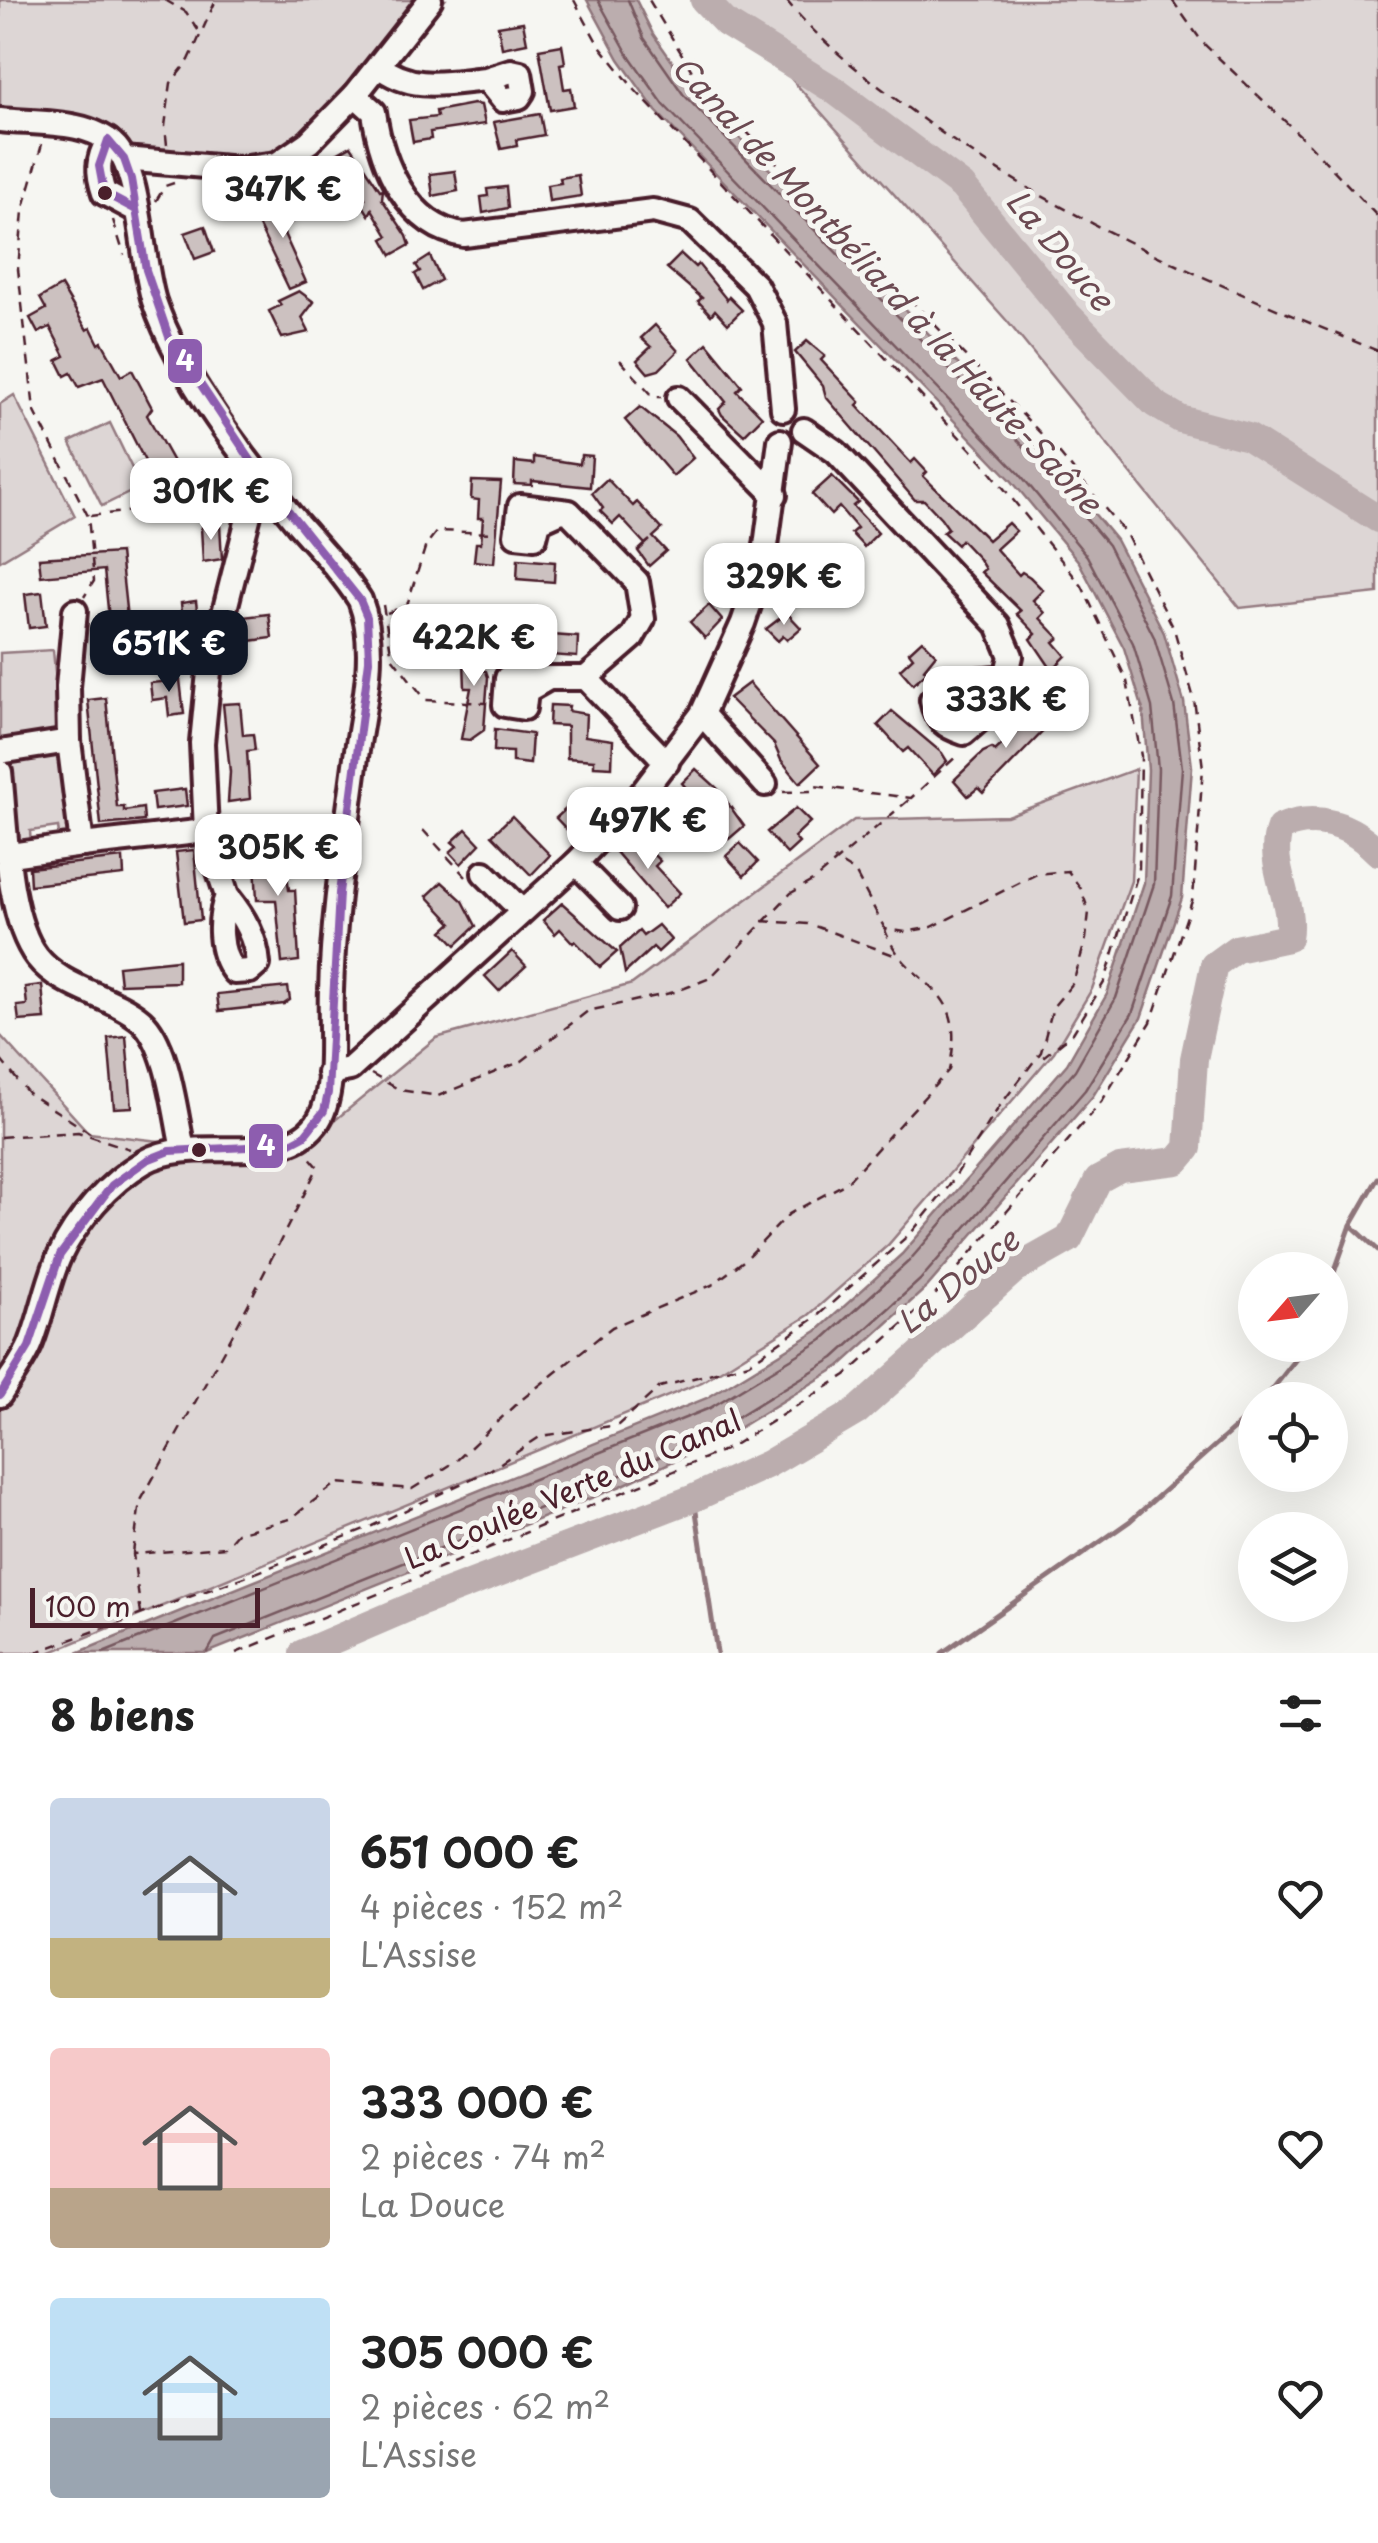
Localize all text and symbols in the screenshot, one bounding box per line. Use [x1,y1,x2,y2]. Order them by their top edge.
water label: Canal de Montbéliard à la Haute-Saône [661,44,1115,525]
pin: 347K € [202,156,364,241]
text: 347K € [224,164,342,212]
water label: La Douce [996,178,1127,321]
unlabelled marker [95,183,115,203]
line badge: 4 [166,337,204,385]
text: 4 [175,338,195,381]
pin: 301K € [130,458,292,543]
text: 301K € [152,466,270,514]
pin: 329K € [703,543,865,628]
text: 329K € [726,551,842,599]
pin: 422K € [393,604,555,689]
pin: 651K € [88,610,250,695]
text: 422K € [412,612,536,660]
text: 651K € [112,618,226,666]
pin: 333K € [925,666,1087,751]
text: 333K € [945,674,1067,722]
pin: 497K € [567,787,729,872]
text: 497K € [589,795,707,843]
pin: 305K € [197,814,359,899]
text: 305K € [217,822,339,870]
line badge: 4 [247,1122,285,1170]
text: 4 [256,1123,276,1166]
unlabelled marker [189,1140,209,1160]
water label: La Douce [885,1215,1030,1344]
north arrow [1238,1252,1348,1362]
map controls [1238,1252,1348,1622]
button: locate [1238,1382,1348,1492]
street label: La Coulée Verte du Canal [397,1397,747,1579]
button: layers [1238,1512,1348,1622]
scale bar [30,1583,260,1628]
text: 100 m [45,1584,131,1627]
text: 8 biens [50,1682,195,1745]
icon: filters [1273,1686,1328,1741]
text: 651 000 € [360,1819,579,1882]
icon: home [130,1838,250,1958]
icon: heart [1273,1871,1328,1926]
text: 4 pièces · 152 m² [360,1882,624,1930]
text: L'Assise [360,1930,477,1978]
text: 333 000 € [360,2069,594,2132]
icon: home [130,2088,250,2208]
icon: heart [1273,2121,1328,2176]
text: 2 pièces · 74 m² [360,2132,606,2180]
text: La Douce [360,2180,505,2228]
text: 305 000 € [360,2319,594,2382]
icon: home [130,2338,250,2458]
icon: heart [1273,2371,1328,2426]
text: 2 pièces · 62 m² [360,2382,610,2430]
text: L'Assise [360,2430,477,2478]

